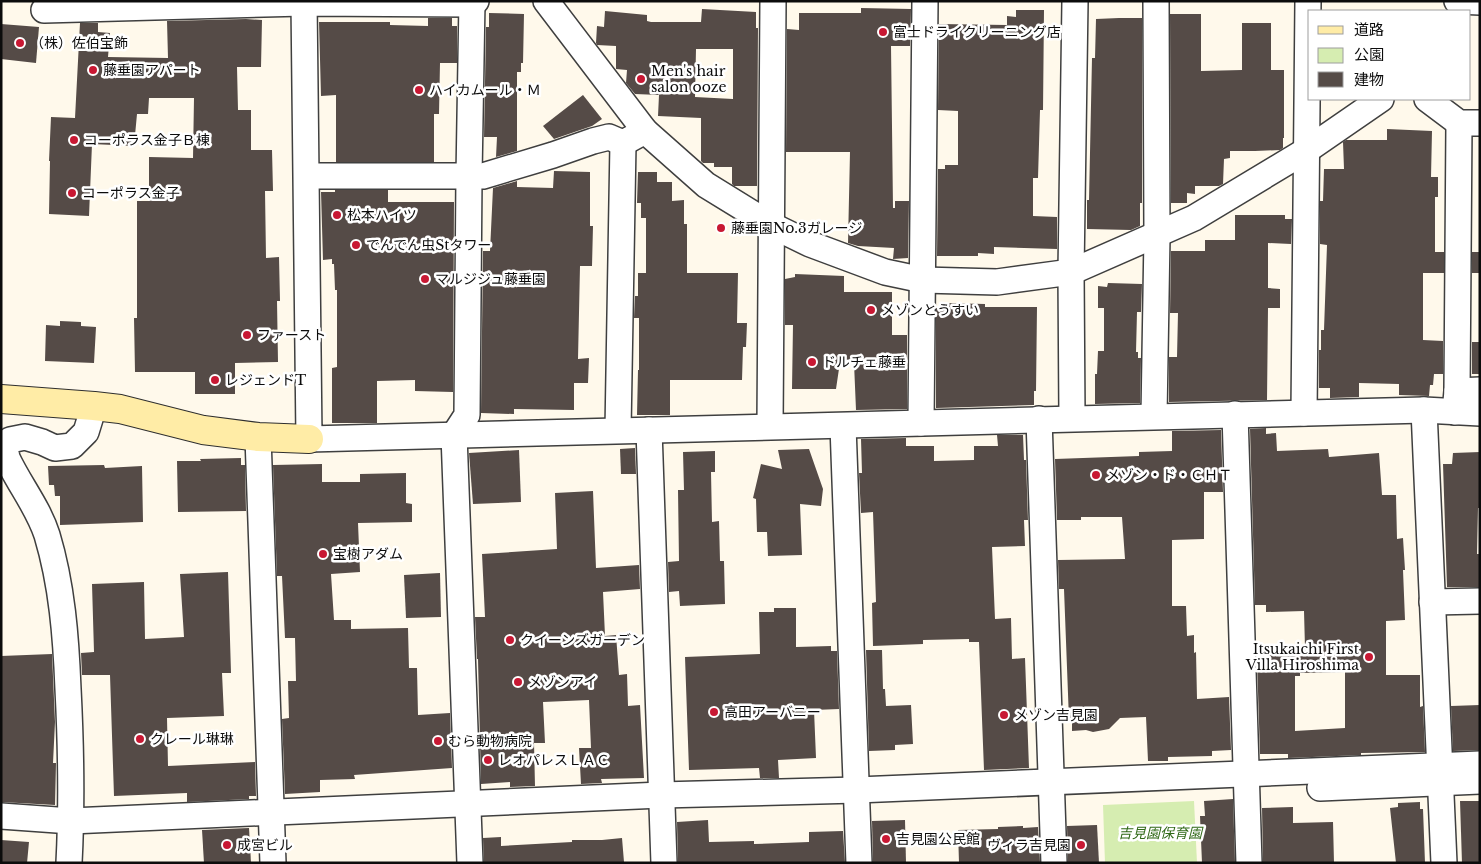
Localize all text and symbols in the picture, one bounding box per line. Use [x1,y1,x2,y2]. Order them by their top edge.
legend [1308,10,1471,100]
text: 道路 [1354,20,1384,39]
place label: 富士ドライクリーニング店 [893,23,1061,41]
marker: 富士ドライクリーニング店 [877,26,889,38]
place label: （株）佐伯宝飾 [30,34,128,52]
marker: （株）佐伯宝飾 [14,37,26,49]
text: 公園 [1354,45,1384,64]
place label: 藤垂園アパート [103,61,201,79]
place label: Men's hair salon ooze [651,62,727,96]
marker: 藤垂園アパート [87,64,99,76]
text: 建物 [1354,70,1384,89]
marker: Men's hair salon ooze [635,73,647,85]
place label: ハイカムール・Ｍ [429,81,541,99]
marker: ハイカムール・Ｍ [413,84,425,96]
place label: コーポラス金子Ｂ棟 [84,131,210,149]
marker: コーポラス金子Ｂ棟 [68,134,80,146]
place label: コーポラス金子 [82,184,180,202]
marker: コーポラス金子 [66,187,78,199]
place label: 松本ハイツ [347,206,417,224]
marker: 松本ハイツ [331,209,343,221]
place label: 藤垂園No.3ガレージ [731,219,862,237]
marker: 藤垂園No.3ガレージ [715,222,727,234]
place label: でんでん虫Stタワー [366,236,492,254]
marker: でんでん虫Stタワー [350,239,362,251]
place label: マルジジュ藤垂園 [435,270,546,288]
marker: マルジジュ藤垂園 [419,273,431,285]
place label: メゾンとうすい [881,301,979,319]
marker: メゾンとうすい [865,304,877,316]
place label: ファースト [257,326,326,344]
marker: ファースト [241,329,253,341]
place label: ドルチェ藤垂 [822,353,906,371]
marker: ドルチェ藤垂 [806,356,818,368]
place label: レジェンドT [225,371,306,389]
marker: レジェンドT [209,374,221,386]
place label: メゾン・ド・ＣＨＴ [1106,466,1232,484]
marker: メゾン・ド・ＣＨＴ [1090,469,1102,481]
place label: 宝樹アダム [333,545,403,563]
marker: 宝樹アダム [317,548,329,560]
place label: クイーンズガーデン [520,631,645,649]
marker: クイーンズガーデン [504,634,516,646]
place label: Itsukaichi First Villa Hiroshima [1245,640,1360,674]
marker: Itsukaichi First Villa Hiroshima [1363,651,1375,663]
place label: メゾンアイ [528,673,597,691]
marker: メゾンアイ [512,676,524,688]
place label: 高田アーバニー [724,703,821,721]
marker: 高田アーバニー [708,706,720,718]
place label: メゾン吉見園 [1014,706,1098,724]
marker: メゾン吉見園 [998,709,1010,721]
place label: クレール琳琳 [150,730,234,748]
place label: むら動物病院 [448,732,532,750]
marker: クレール琳琳 [134,733,146,745]
marker: むら動物病院 [432,735,444,747]
place label: レオパレスＬＡＣ [498,751,610,769]
marker: レオパレスＬＡＣ [482,754,494,766]
park label: 吉見園保育園 [1118,824,1204,842]
place label: 吉見園公民館 [896,830,980,848]
marker: 吉見園公民館 [880,833,892,845]
place label: 成宮ビル [237,836,293,854]
place label: ヴィラ吉見園 [987,836,1071,854]
marker: 成宮ビル [221,839,233,851]
marker: ヴィラ吉見園 [1075,839,1087,851]

